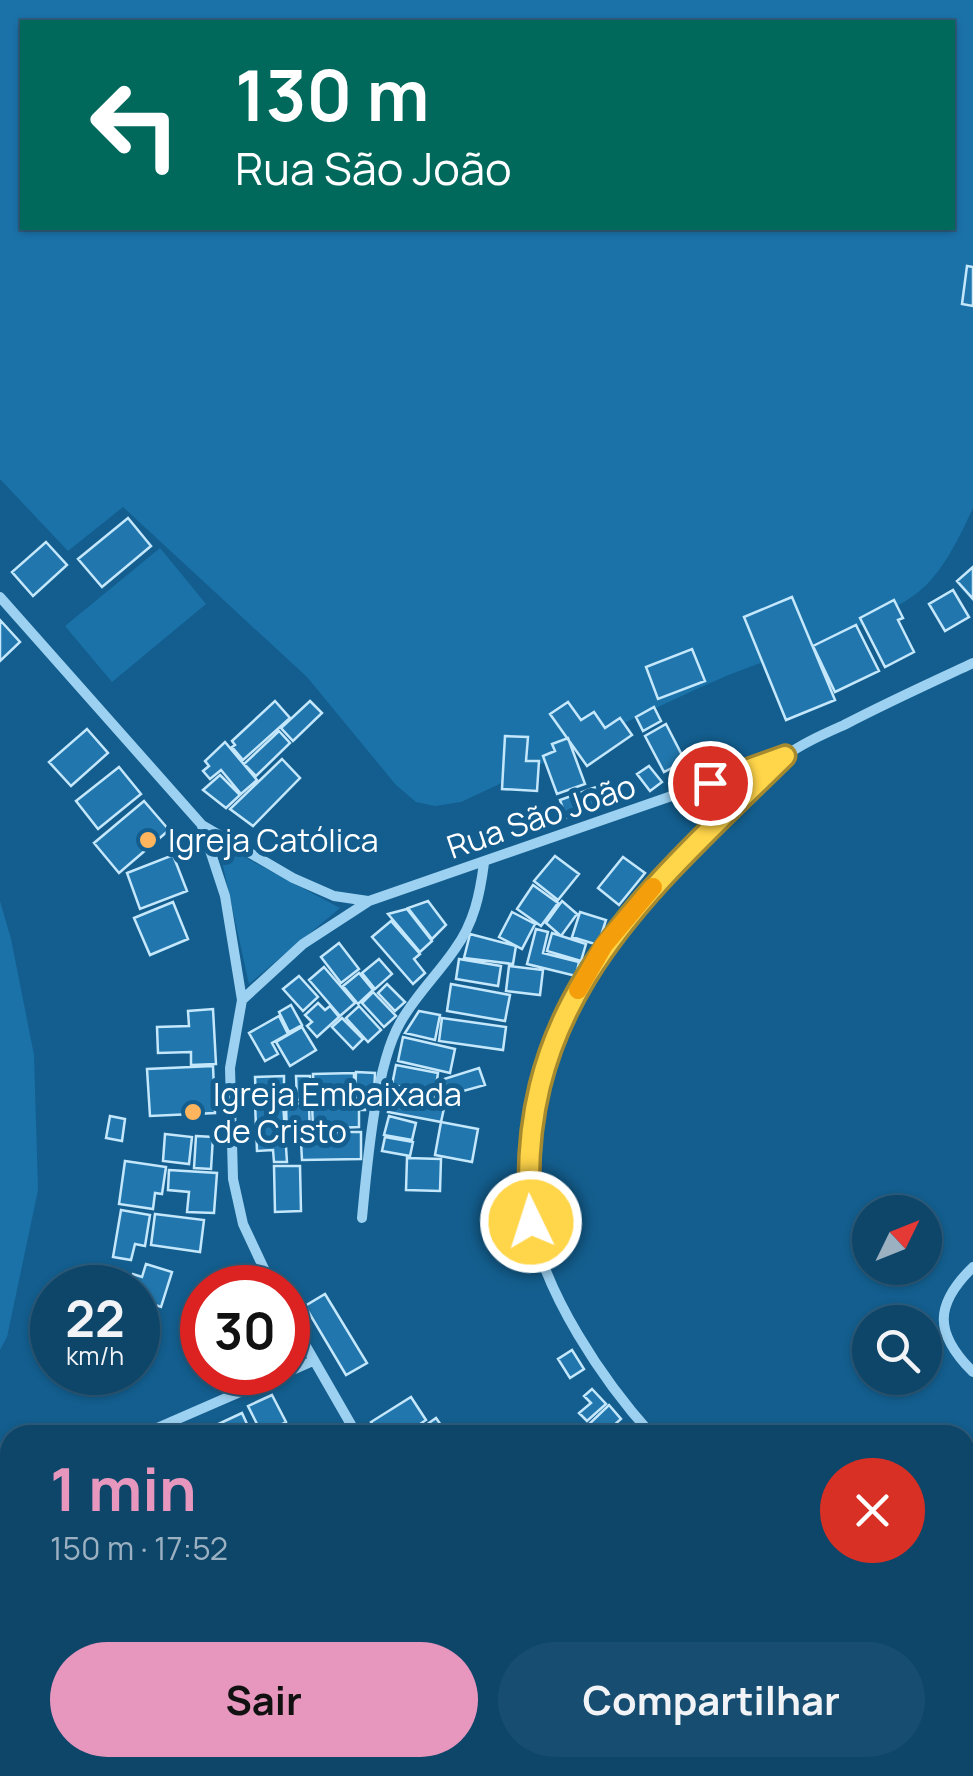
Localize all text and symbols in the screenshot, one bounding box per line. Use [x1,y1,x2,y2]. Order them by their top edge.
text: 130 m [235,46,429,142]
icon: left [70,60,200,190]
text: Rua São João [235,137,512,199]
pin [668,741,753,826]
icon: arrive [683,756,738,811]
street label: Rua São João [441,763,641,869]
place label: Igreja Católica [168,818,379,862]
marker: Igreja Católica [137,829,159,851]
place label: Igreja Embaixada de Cristo [213,1072,462,1153]
marker: Igreja Embaixada de Cristo [182,1101,204,1123]
position arrow [479,1170,583,1274]
north arrow [852,1195,942,1285]
map controls [852,1195,942,1395]
speed limit sign: 30 [180,1265,310,1395]
text: 22 [65,1284,125,1352]
button: search [852,1305,942,1395]
text: km/h [66,1338,124,1373]
text: 1 min [50,1447,197,1529]
button: close [820,1458,925,1563]
text: 150 m · 17:52 [50,1526,228,1570]
button: Sair [50,1642,478,1757]
button: Compartilhar [498,1642,925,1757]

